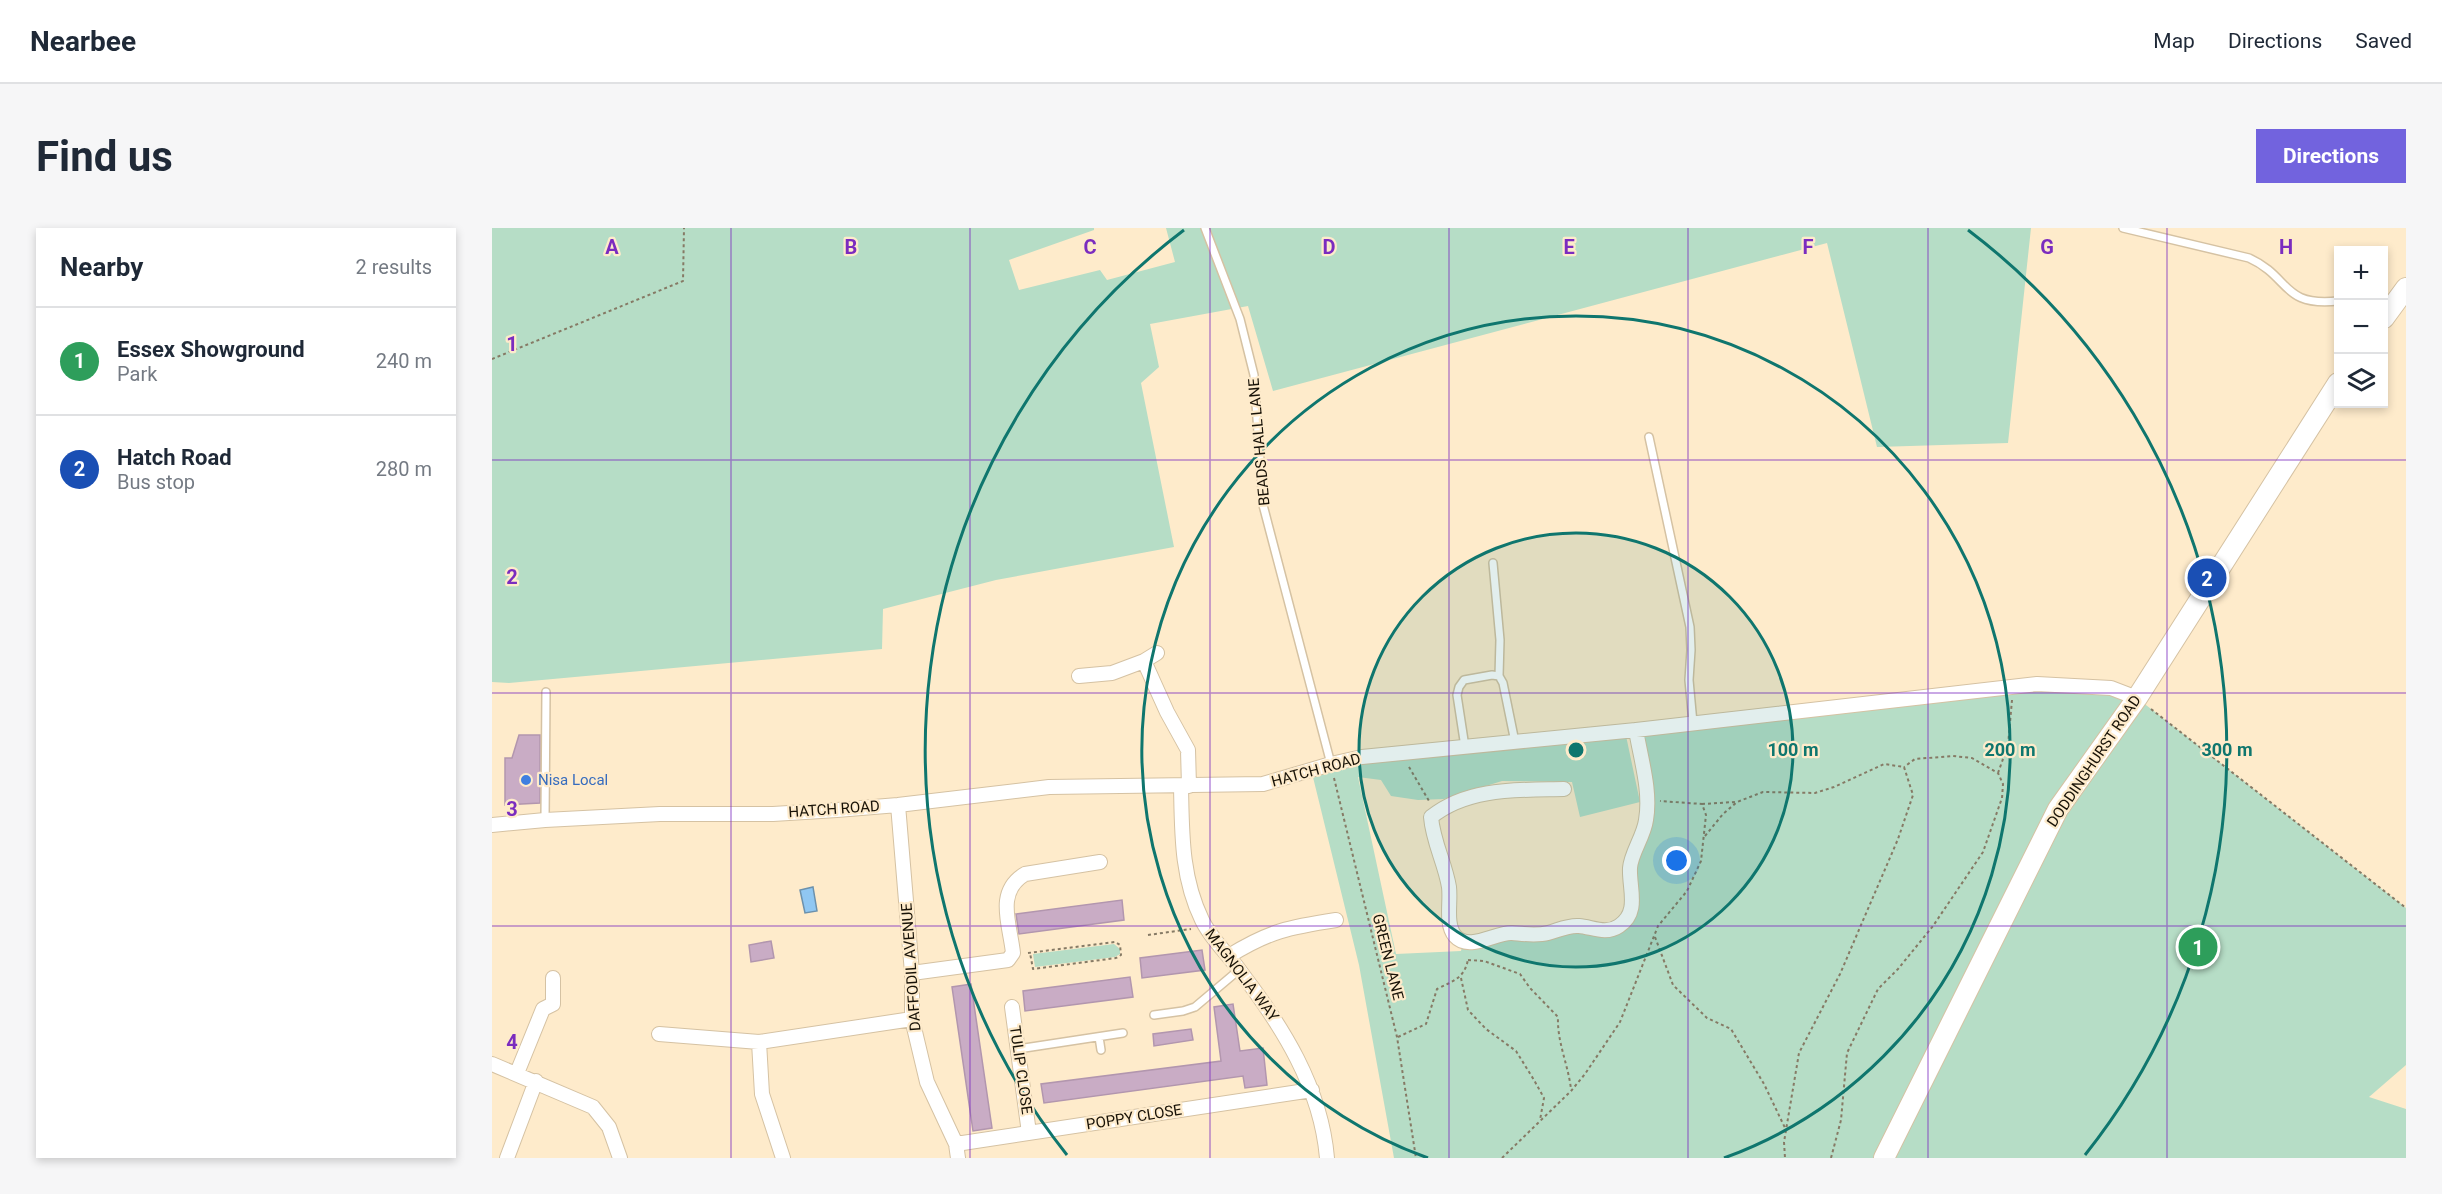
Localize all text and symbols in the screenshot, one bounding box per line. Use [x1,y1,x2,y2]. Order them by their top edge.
text: Nearbee [30,25,136,58]
text: Map [2153,29,2195,53]
text: Directions [2228,29,2322,53]
text: Saved [2355,29,2412,53]
button: Directions [2256,129,2406,183]
text: Find us [36,132,173,181]
text: A [605,235,619,259]
text: B [845,235,857,259]
text: C [1083,235,1097,259]
text: D [1323,235,1336,259]
text: E [1563,235,1575,259]
text: F [1803,235,1814,259]
text: G [2040,235,2054,259]
text: H [2279,235,2293,259]
map controls [2334,246,2388,408]
button: + [2334,246,2388,300]
text: Nearby [60,252,143,282]
text: 2 results [356,255,432,279]
button: − [2334,300,2388,354]
text: 1 [506,332,518,356]
text: Essex Showground [117,337,305,362]
text: 1 [74,349,85,373]
text: 240 m [376,349,432,373]
button: layers [2334,354,2388,408]
text: Park [117,362,157,386]
street label: BEADS HALL LANE [1244,377,1274,506]
text: Hatch Road [117,445,232,470]
text: 2 [74,457,85,481]
text: 280 m [376,457,432,481]
text: Bus stop [117,470,195,494]
pin: 2 [2188,556,2226,600]
text: 2 [506,565,518,589]
street label: DODDINGHURST ROAD [2043,692,2145,830]
text: 100 m [1767,739,1819,760]
text: 200 m [1984,739,2036,760]
text: 300 m [2201,739,2253,760]
centre of rings [1566,740,1586,760]
street label: HATCH ROAD [1269,749,1363,791]
place label: Nisa Local [538,771,608,789]
marker: Nisa Local [519,773,533,787]
text: 3 [506,797,518,821]
street label: HATCH ROAD [788,797,880,821]
your location [1662,846,1691,875]
street label: DAFFODIL AVENUE [898,902,924,1032]
street label: GREEN LANE [1369,912,1408,1002]
pin: 1 [2178,924,2218,970]
street label: MAGNOLIA WAY [1201,925,1283,1025]
street label: TULIP CLOSE [1006,1025,1036,1116]
text: 4 [506,1030,518,1054]
street label: POPPY CLOSE [1085,1100,1184,1133]

